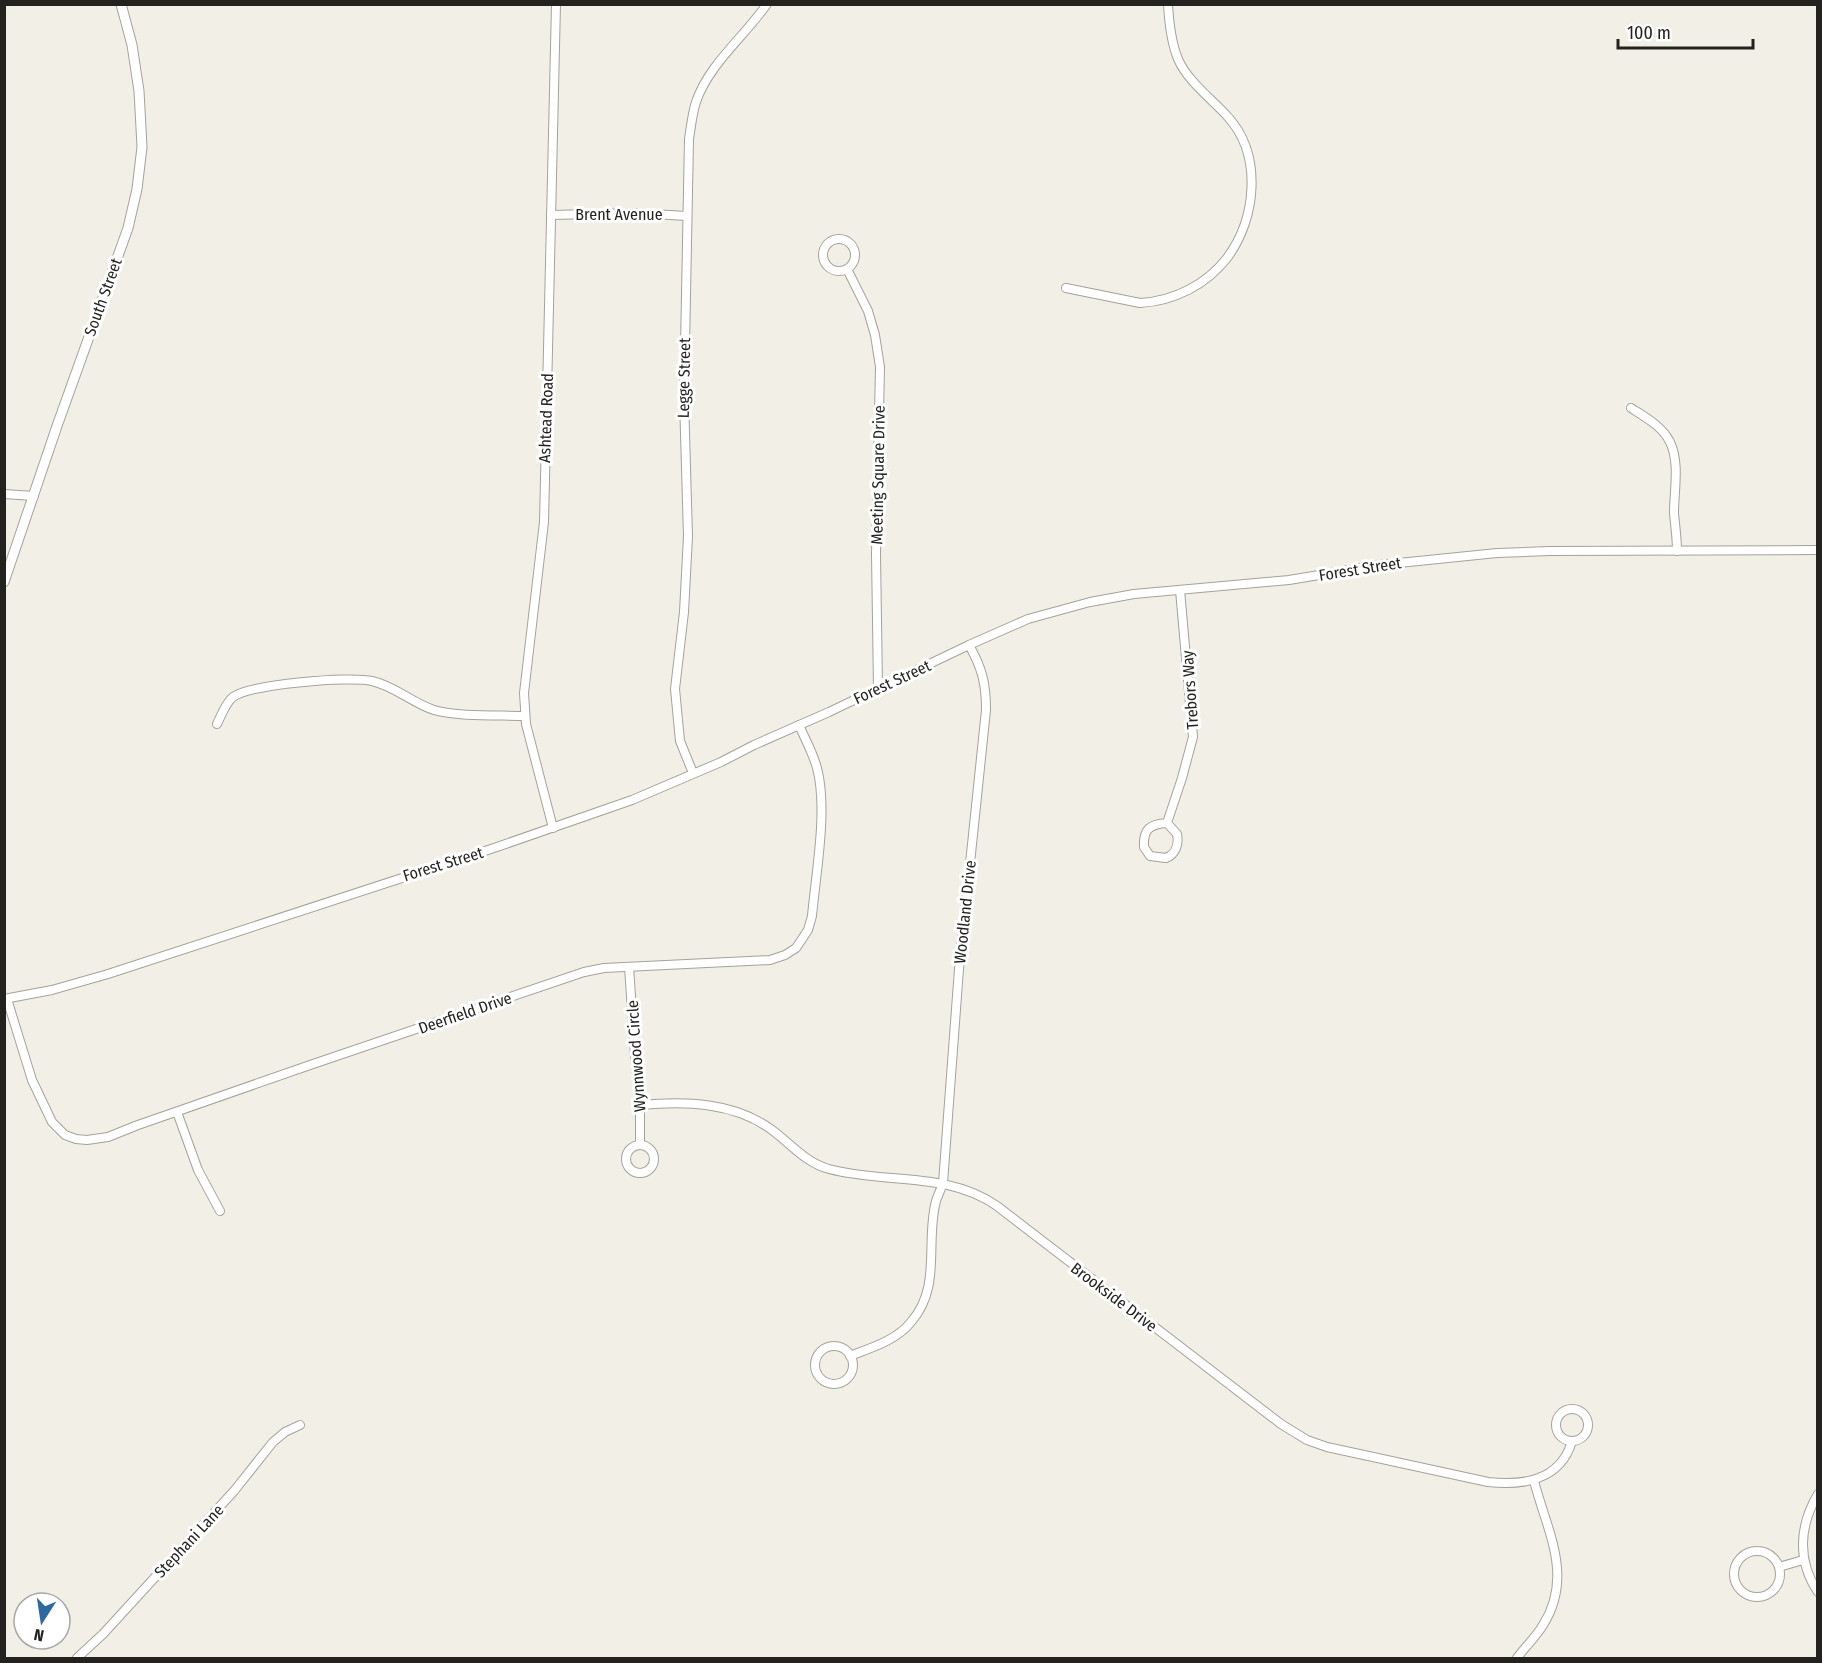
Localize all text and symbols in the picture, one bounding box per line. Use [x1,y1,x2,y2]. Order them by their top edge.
scale bar [1618,12,1753,50]
text: 100 m [1627,22,1671,44]
street label: Brent Avenue [575,205,663,224]
street label: South Street [80,255,126,339]
street label: Legge Street [674,337,694,418]
street label: Ashtead Road [535,373,557,463]
street label: Meeting Square Drive [867,405,889,545]
street label: Forest Street [1317,553,1403,585]
street label: Trebors Way [1178,649,1202,730]
street label: Forest Street [850,656,934,708]
street label: Forest Street [400,843,486,885]
street label: Woodland Drive [950,859,980,965]
street label: Deerfield Drive [416,988,514,1038]
street label: Wynnwood Circle [623,999,649,1112]
street label: Brookside Drive [1067,1258,1161,1336]
street label: Stephani Lane [150,1500,228,1581]
north arrow [12,1591,72,1651]
text: N [32,1625,46,1645]

